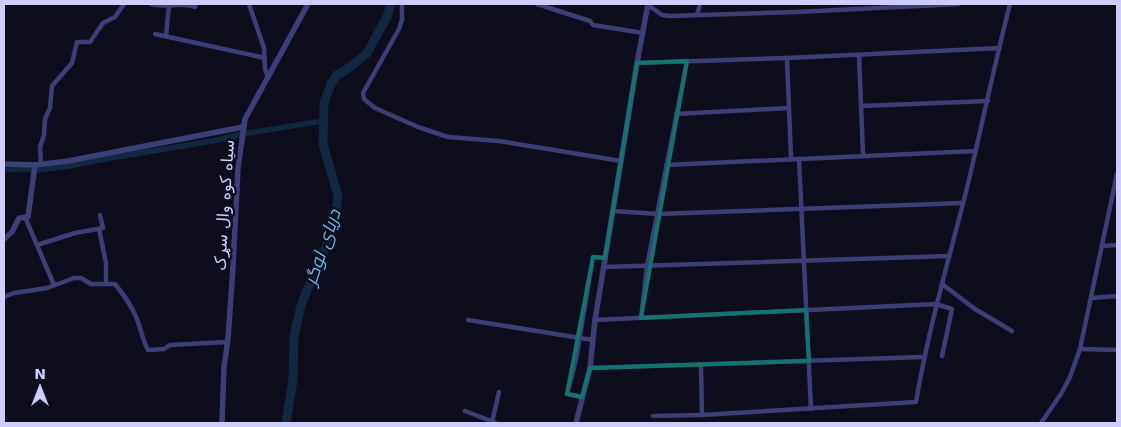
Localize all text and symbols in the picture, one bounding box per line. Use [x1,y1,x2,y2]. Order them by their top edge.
street label: سیاه کوه وال سړک [210,139,239,271]
water label: دریای لوگر [299,205,346,290]
north arrow [15,362,65,412]
text: N [34,366,46,382]

